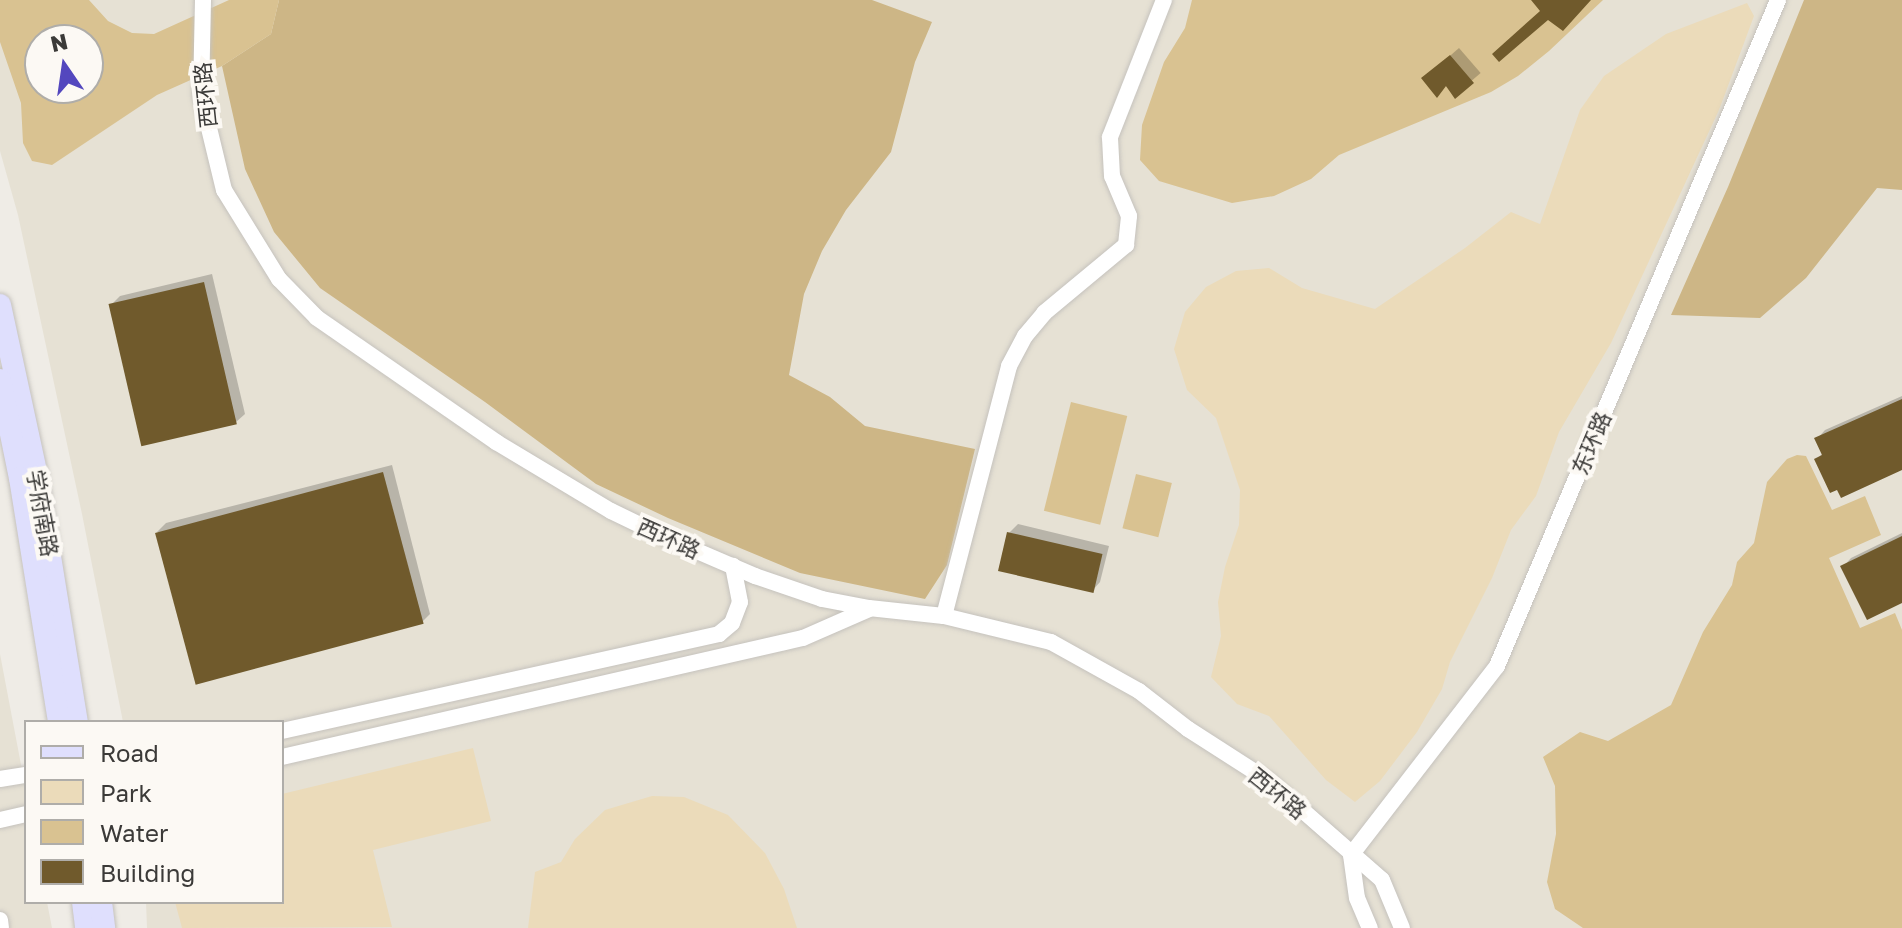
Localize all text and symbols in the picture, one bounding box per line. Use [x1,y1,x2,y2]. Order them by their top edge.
north arrow [24,24,104,104]
text: N [48,27,70,57]
street label: 西环路 [188,61,222,129]
street label: 东环路 [1566,407,1616,479]
street label: 学府南路 [22,467,64,559]
street label: 西环路 [633,513,705,563]
legend [24,720,284,904]
text: Road [100,738,159,767]
street label: 西环路 [1244,762,1312,824]
text: Park [100,778,152,807]
text: Water [100,818,168,847]
text: Building [100,858,195,887]

